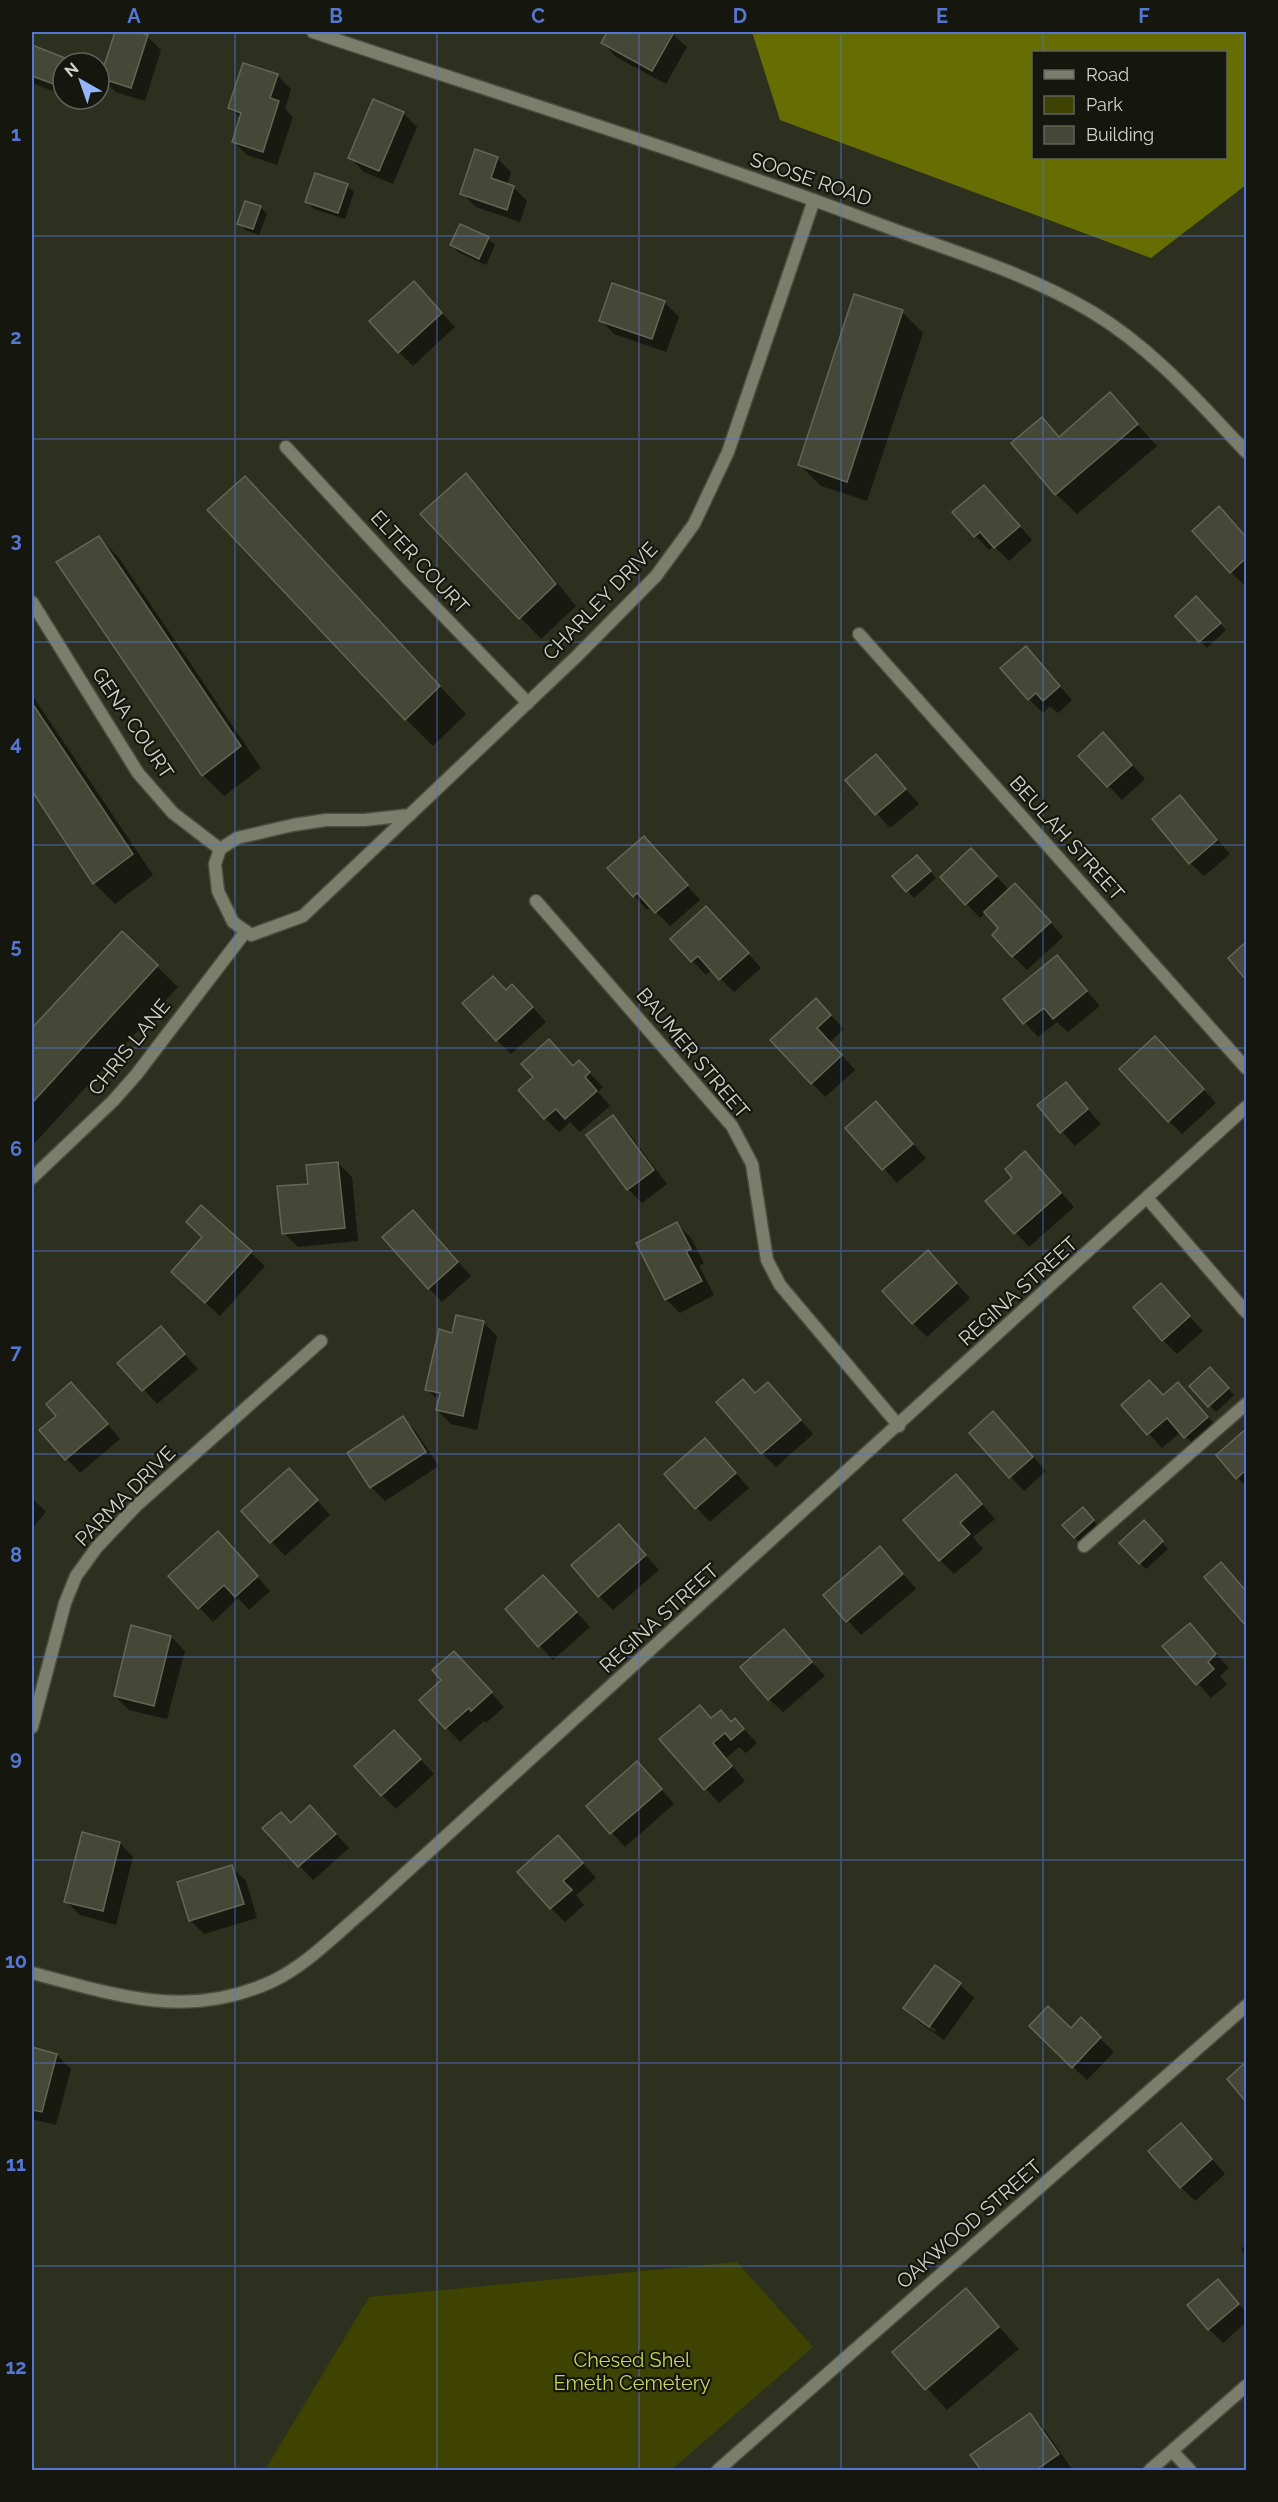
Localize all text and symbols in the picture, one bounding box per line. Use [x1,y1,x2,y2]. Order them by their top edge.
text: A [127,4,141,28]
text: B [329,4,343,28]
text: C [531,4,545,28]
text: D [733,4,747,28]
text: E [936,4,948,28]
text: F [1138,4,1150,28]
north arrow [51,51,111,111]
legend [1032,51,1227,159]
text: N [61,59,82,81]
text: Road [1086,64,1129,85]
text: Park [1086,94,1123,115]
text: 1 [11,122,21,146]
text: Building [1086,124,1154,145]
street label: SOOSE ROAD [747,147,875,211]
text: 2 [10,325,22,349]
street label: ELTER COURT [366,505,474,619]
text: 3 [10,528,22,552]
street label: CHARLEY DRIVE [538,537,662,665]
street label: GENA COURT [87,663,179,783]
text: 4 [10,731,22,755]
street label: BEULAH STREET [1005,771,1129,905]
text: 5 [10,934,22,958]
street label: BAUMER STREET [631,983,755,1123]
street label: CHRIS LANE [83,994,175,1100]
text: 6 [10,1137,22,1161]
street label: REGINA STREET [954,1231,1082,1351]
text: 7 [10,1340,22,1364]
street label: PARMA DRIVE [70,1441,180,1551]
text: 8 [10,1543,22,1567]
street label: REGINA STREET [595,1558,723,1678]
text: 9 [10,1746,22,1770]
text: 10 [5,1949,27,1973]
text: 11 [6,2152,26,2176]
street label: OAKWOOD STREET [891,2154,1047,2294]
park label: Chesed Shel Emeth Cemetery [553,2348,711,2395]
text: 12 [5,2355,27,2379]

